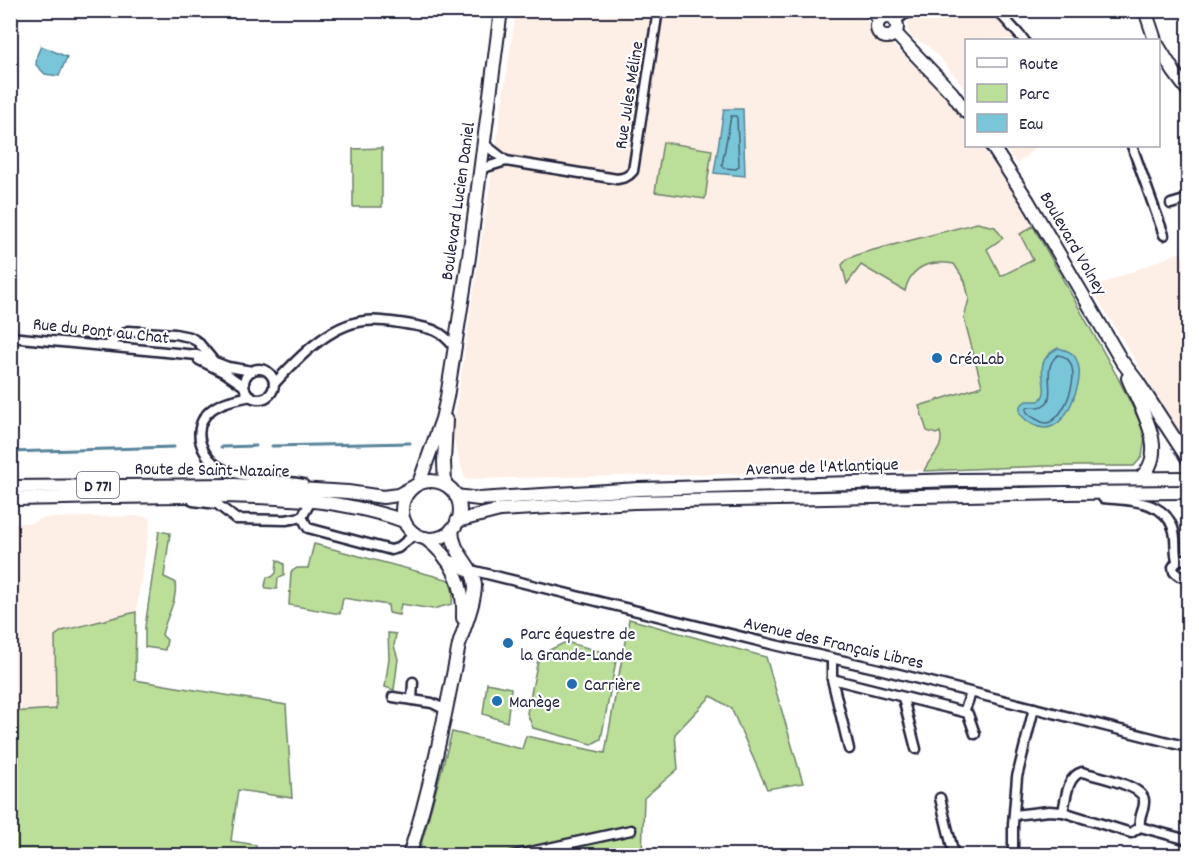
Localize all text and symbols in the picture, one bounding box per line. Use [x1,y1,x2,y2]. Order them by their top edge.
legend [965,39,1160,147]
street label: Rue Jules Méline [610,40,651,151]
text: Route [1019,53,1058,78]
text: Parc [1019,83,1050,108]
text: Eau [1019,113,1043,138]
street label: Boulevard Lucien Daniel [436,120,483,282]
street label: Boulevard Volney [1032,188,1112,301]
street label: Rue du Pont au Chat [31,313,170,352]
place label: CréaLab [949,348,1005,373]
marker: CréaLab [930,351,944,365]
street label: Avenue de l'Atlantique [745,453,899,484]
street label: Route de Saint-Nazaire [134,458,290,485]
road number: D 771 [77,472,119,498]
street label: Avenue des Français Libres [741,612,926,677]
place label: Parc équestre de la Grande-Lande [520,623,635,669]
marker: Parc équestre de la Grande-Lande [501,636,515,650]
place label: Carrière [584,674,640,699]
marker: Carrière [565,677,579,691]
place label: Manège [509,691,560,716]
marker: Manège [490,694,504,708]

